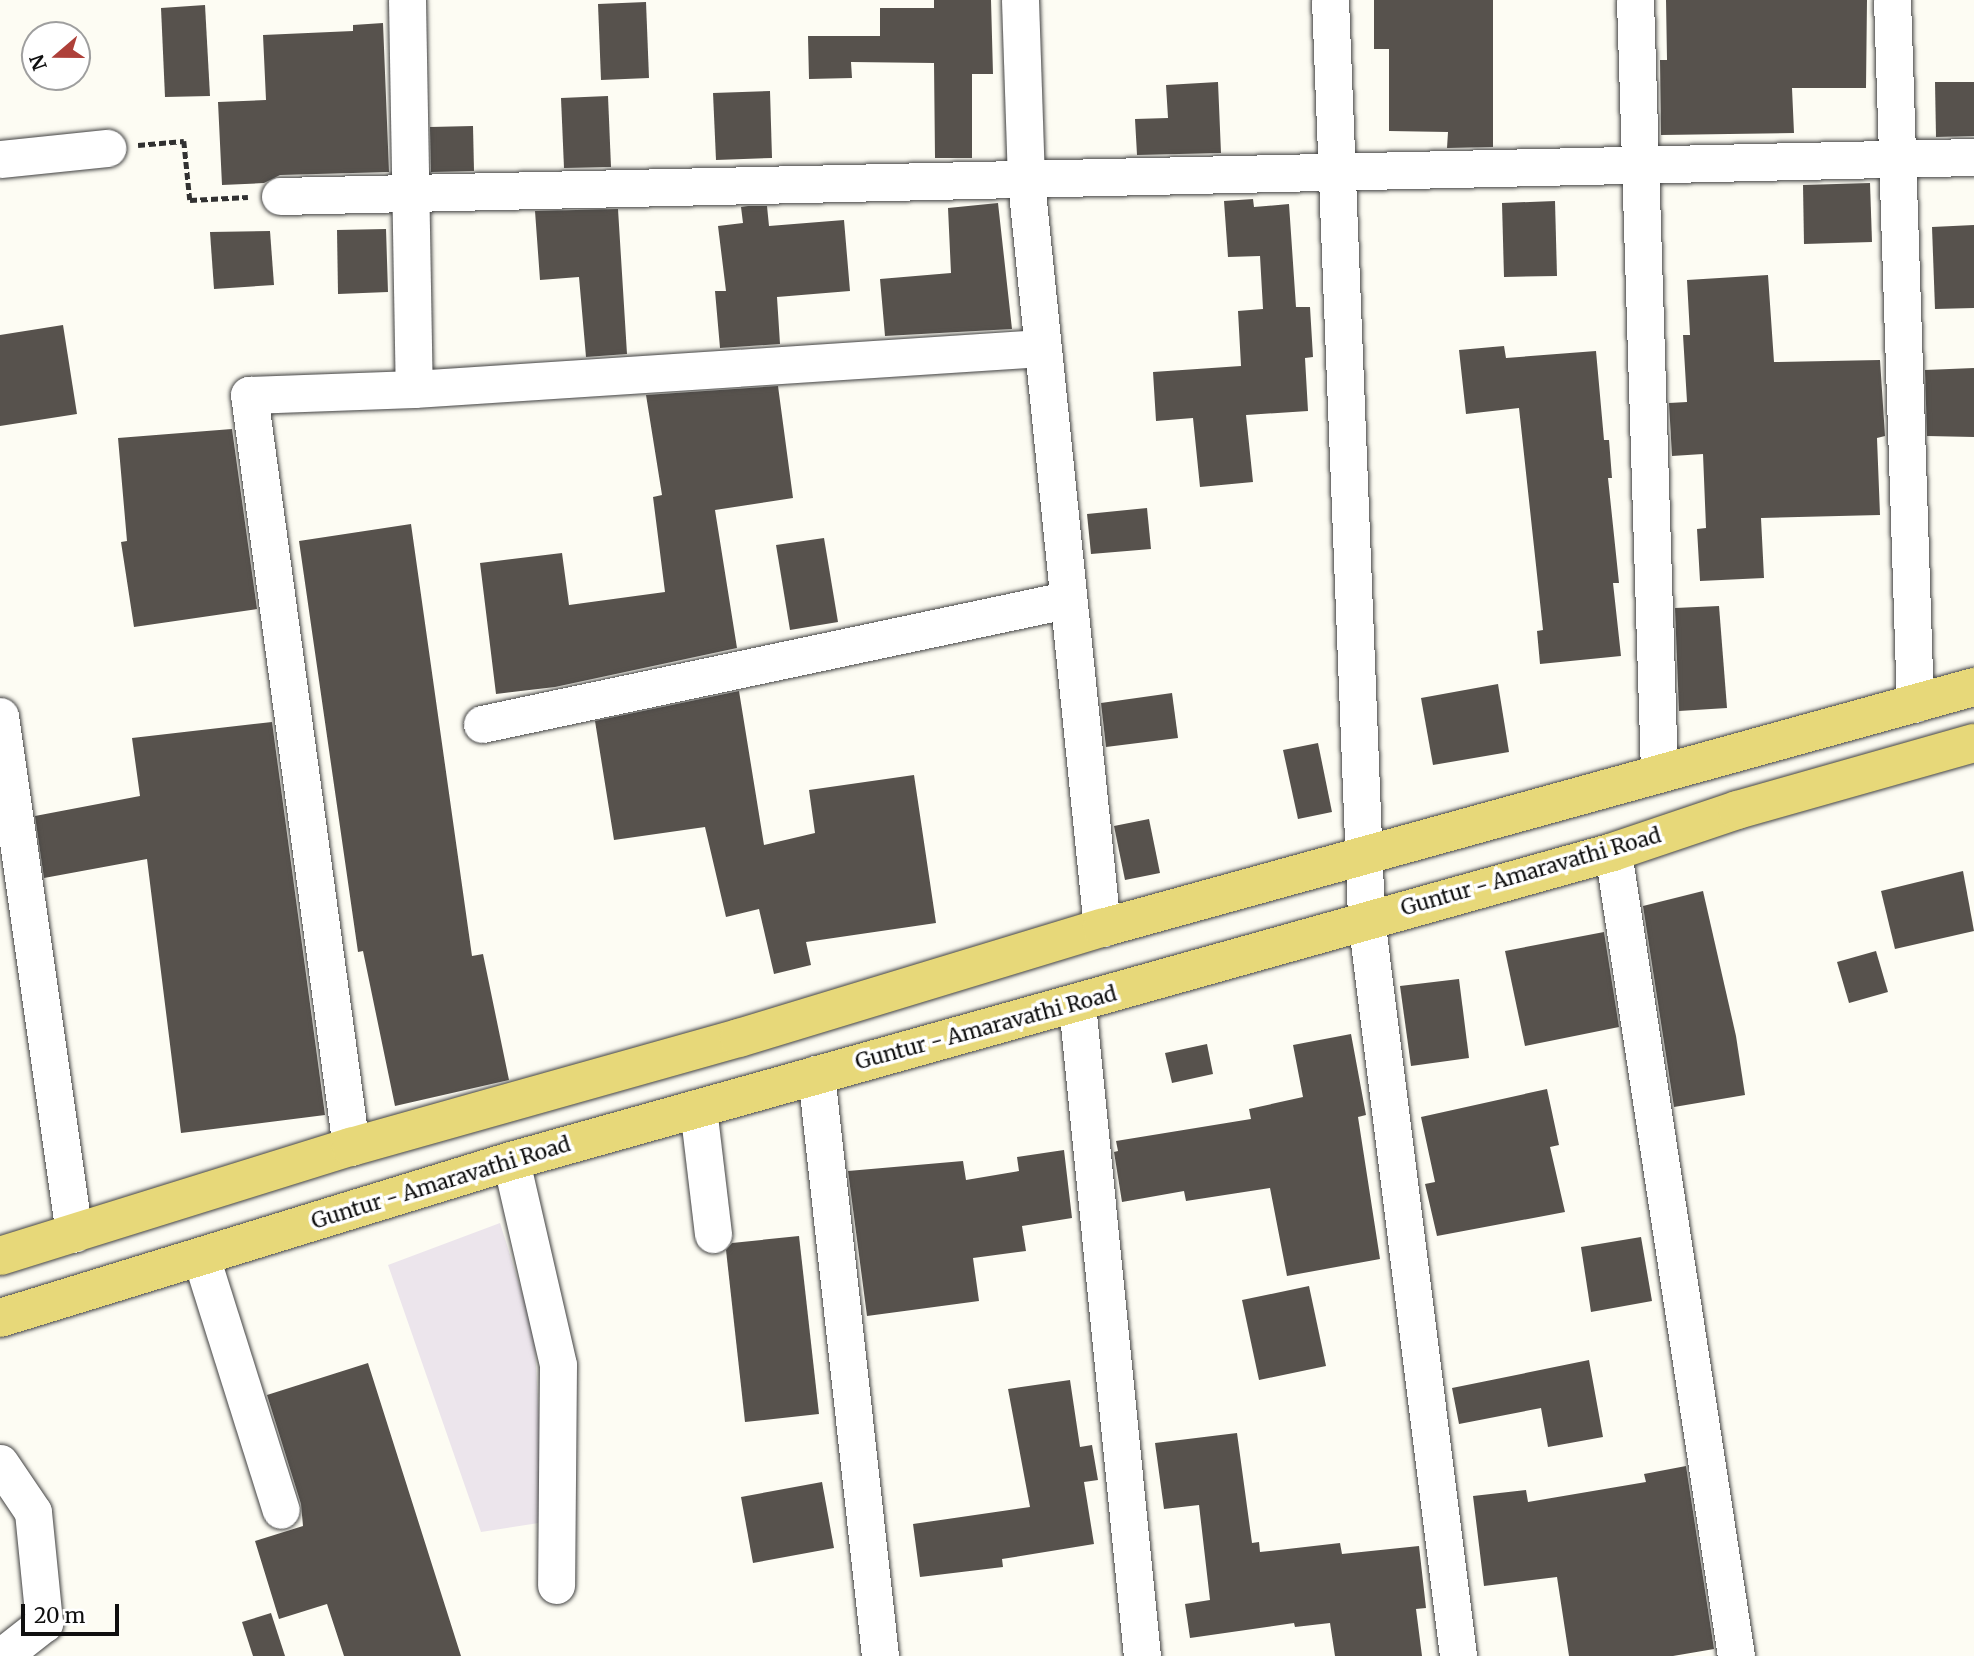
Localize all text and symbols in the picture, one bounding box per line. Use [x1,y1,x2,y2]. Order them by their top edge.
north arrow [21,21,91,91]
text: N [24,51,52,74]
street label: Guntur - Amaravathi Road [1398,823,1664,921]
street label: Guntur - Amaravathi Road [853,981,1119,1075]
street label: Guntur - Amaravathi Road [308,1132,574,1234]
scale bar [24,1590,122,1634]
text: 20 m [34,1602,85,1629]

